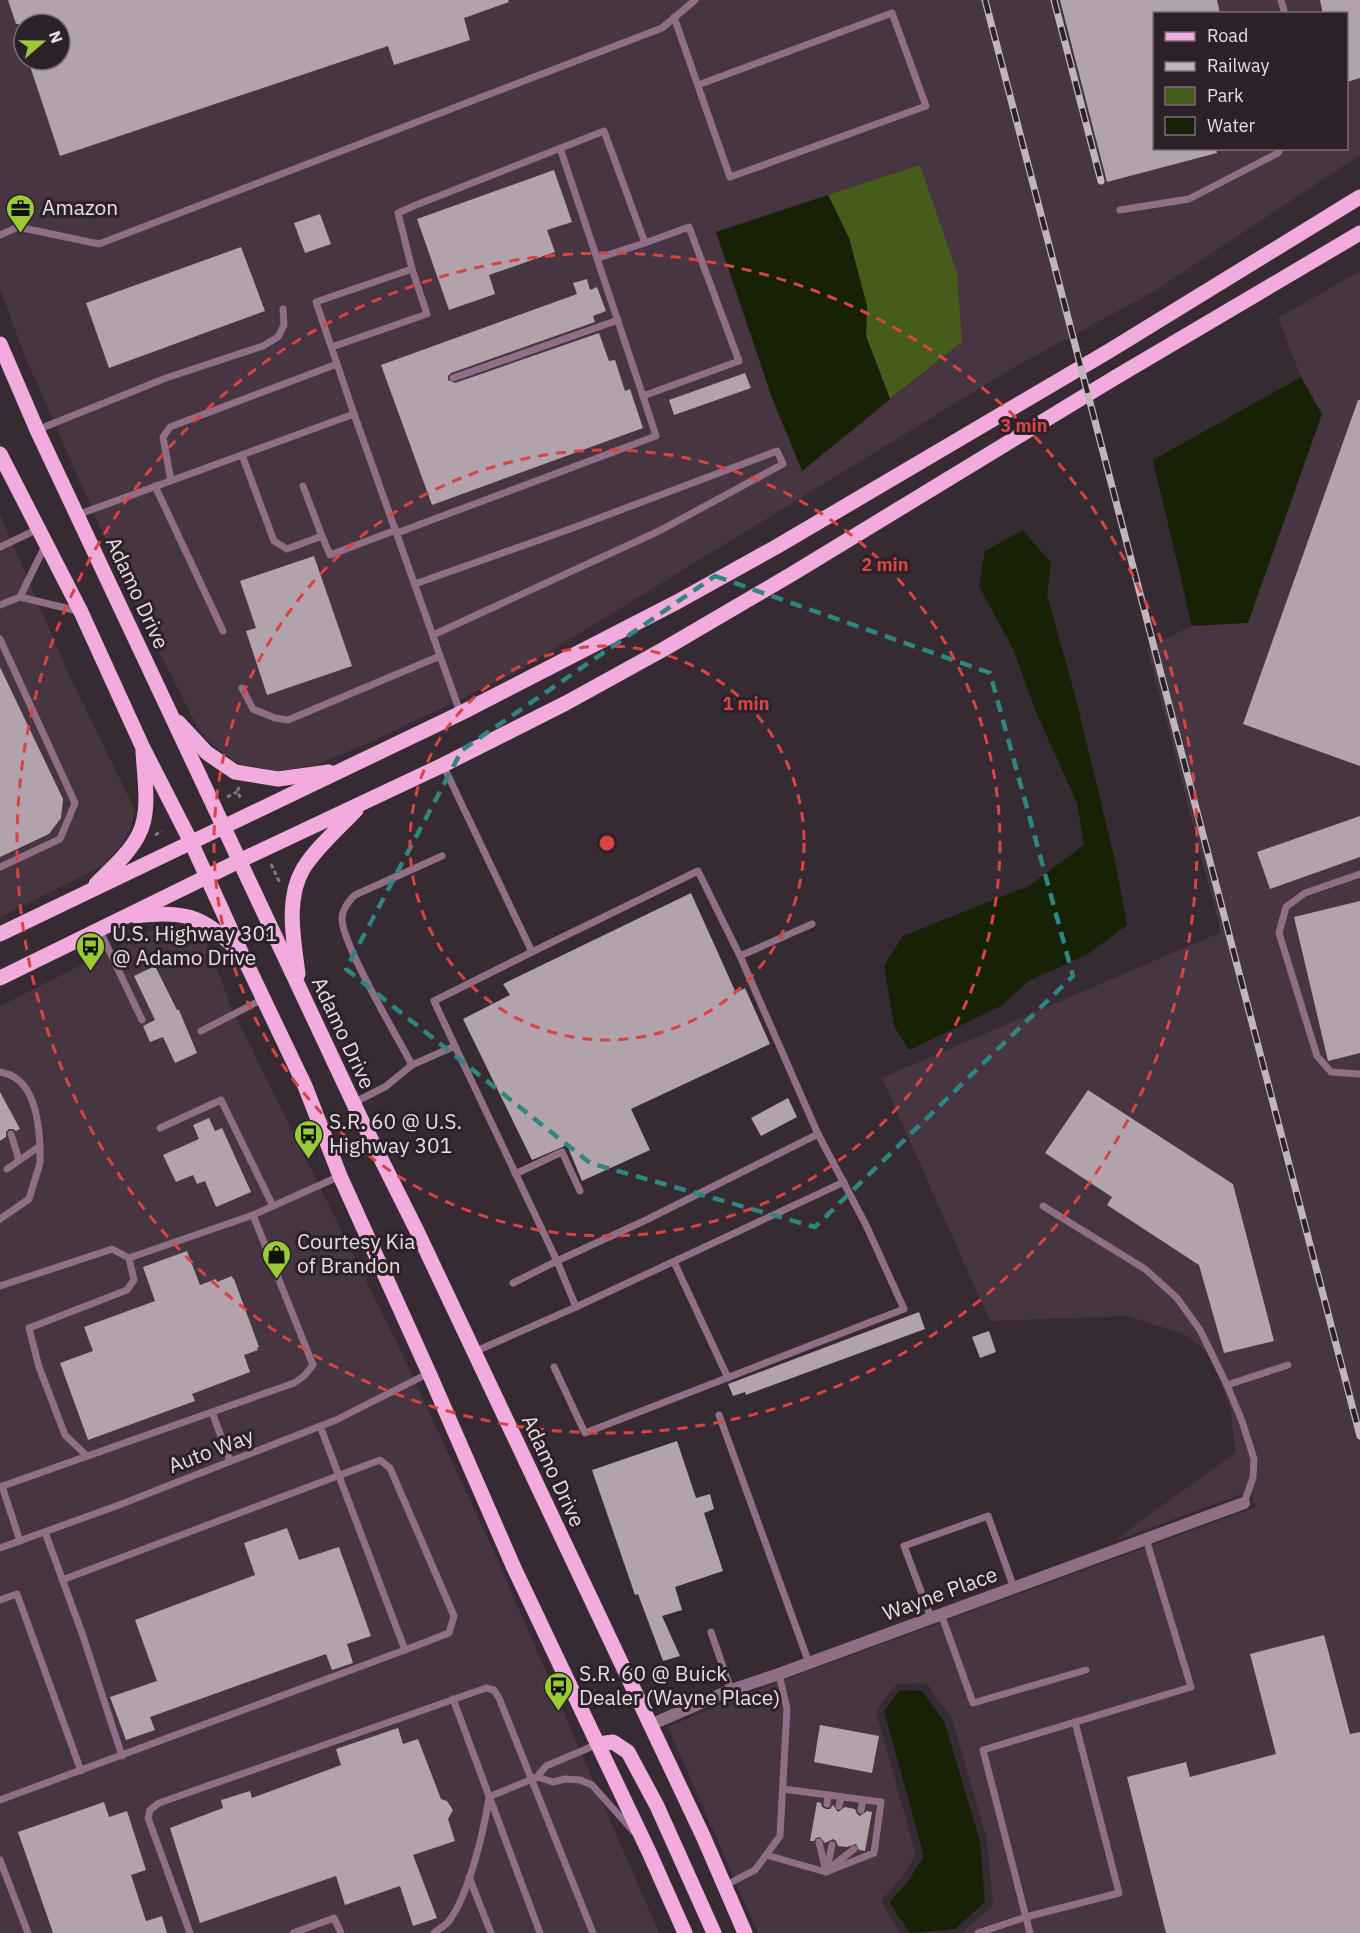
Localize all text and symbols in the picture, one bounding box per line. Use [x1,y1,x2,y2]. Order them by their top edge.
north arrow [12,12,72,72]
legend [1153,12,1348,150]
text: Road [1207,24,1248,47]
text: N [45,28,67,46]
text: Railway [1207,54,1269,77]
text: Park [1207,84,1244,107]
text: Water [1207,114,1256,137]
office icon: Amazon [5,192,37,234]
place label: Amazon [42,193,118,221]
text: 3 min [1000,414,1048,437]
street label: Adamo Drive [100,532,176,653]
text: 2 min [861,553,909,576]
text: 1 min [722,692,770,715]
centre of rings [597,833,617,853]
place label: U.S. Highway 301 @ Adamo Drive [112,919,278,971]
bus stop icon: U.S. Highway 301 @ Adamo Drive [75,930,107,972]
street label: Adamo Drive [306,972,382,1093]
place label: S.R. 60 @ U.S. Highway 301 [329,1107,462,1159]
bus stop icon: S.R. 60 @ U.S. Highway 301 [292,1118,324,1160]
place label: Courtesy Kia of Brandon [297,1227,415,1279]
shop icon: Courtesy Kia of Brandon [260,1238,292,1280]
street label: Adamo Drive [516,1410,592,1531]
street label: Auto Way [164,1421,258,1479]
street label: Wayne Place [878,1559,1001,1627]
place label: S.R. 60 @ Buick Dealer (Wayne Place) [579,1659,780,1711]
bus stop icon: S.R. 60 @ Buick Dealer (Wayne Place) [542,1670,574,1712]

